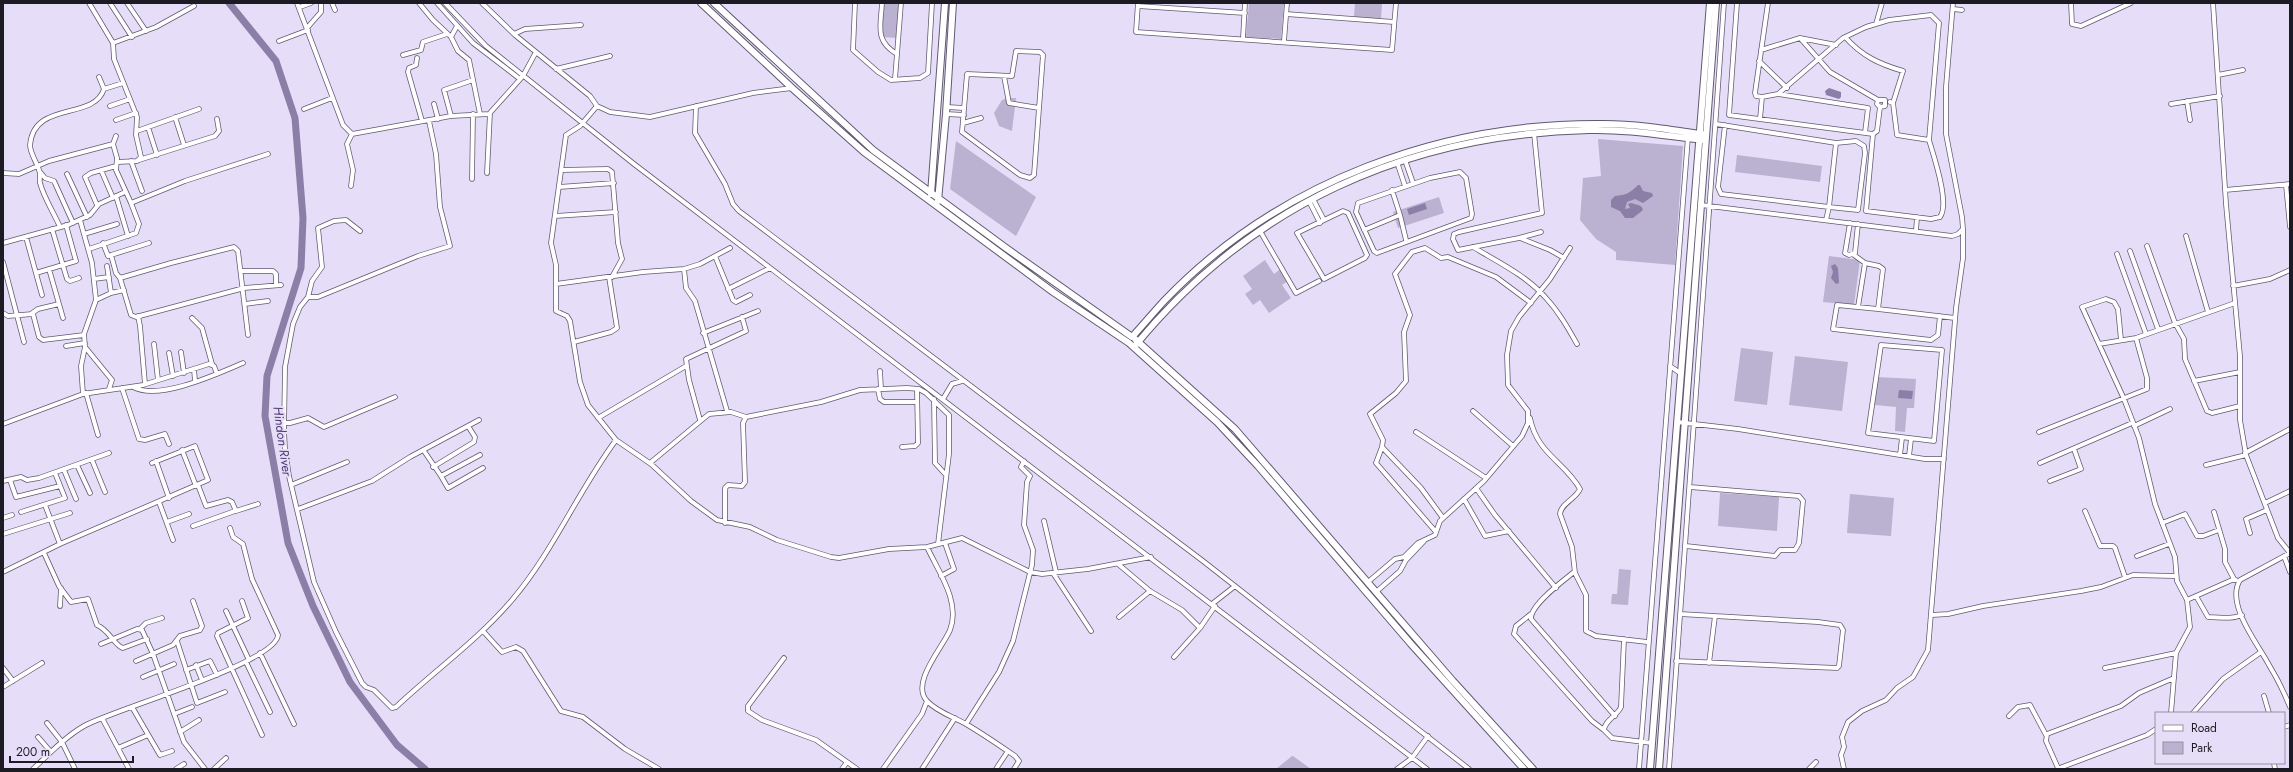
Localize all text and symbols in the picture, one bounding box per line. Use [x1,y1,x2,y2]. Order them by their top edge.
water label: Hindon River [268,405,297,478]
legend [2155,712,2285,764]
text: Road [2191,719,2217,737]
scale bar [10,738,133,764]
text: Park [2191,739,2213,757]
text: 200 m [16,743,50,761]

